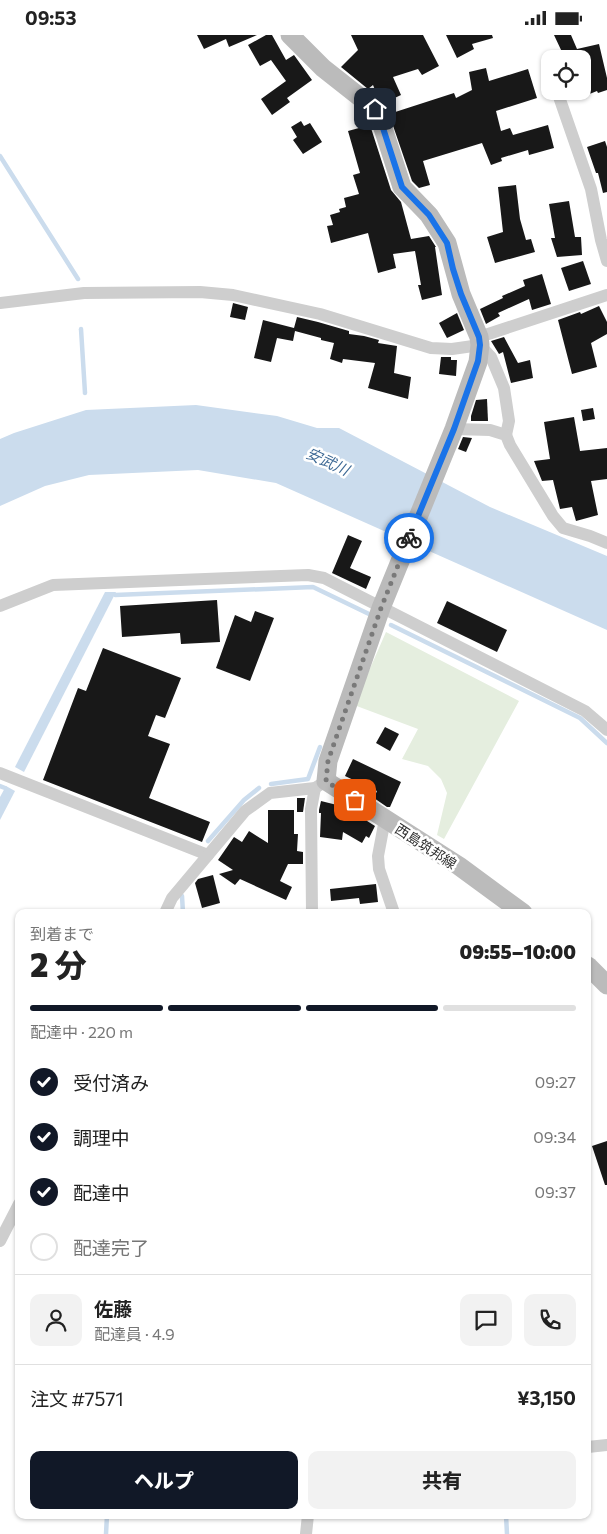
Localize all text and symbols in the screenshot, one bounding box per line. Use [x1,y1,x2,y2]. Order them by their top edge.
text: 09:53 [25,6,77,29]
map controls [541,50,591,100]
button: locate [541,50,591,100]
pin [354,88,396,130]
icon: home [361,95,389,123]
water label: 安武川 [304,443,354,480]
courier [384,513,434,563]
icon: bike [395,524,423,552]
pin [334,779,376,821]
icon: bag [341,786,369,814]
street label: 西島筑邦線 [392,820,460,872]
text: 到着まで [30,924,94,943]
text: 09:55–10:00 [459,940,576,963]
text: 2 分 [30,944,87,984]
text: 配達中 · 220 m [30,1022,133,1041]
icon: check [30,1068,58,1096]
text: 受付済み [73,1071,149,1094]
text: 09:27 [535,1072,576,1091]
icon: check [30,1123,58,1151]
text: 調理中 [73,1126,130,1149]
text: 09:34 [533,1127,576,1146]
icon: check [30,1178,58,1206]
text: 配達中 [73,1181,130,1204]
text: 09:37 [535,1182,576,1201]
text: 配達完了 [73,1236,149,1259]
button: person [30,1294,82,1346]
button: chat [460,1294,512,1346]
button: phone [524,1294,576,1346]
text: 佐藤 [94,1297,132,1320]
text: 配達員 · 4.9 [94,1324,175,1343]
text: ¥3,150 [517,1386,576,1409]
text: 注文 #7571 [30,1387,124,1410]
button: ヘルプ [30,1451,298,1509]
button: 共有 [308,1451,576,1509]

